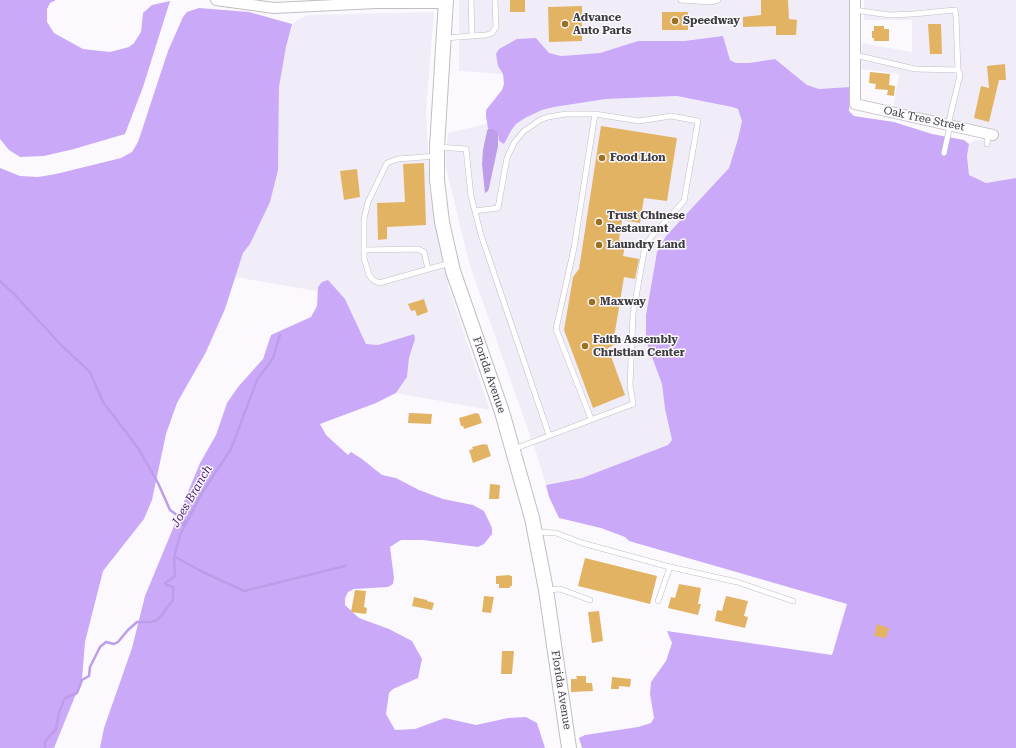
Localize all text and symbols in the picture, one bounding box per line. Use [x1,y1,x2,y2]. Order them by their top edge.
place label: Advance Auto Parts [573,11,631,37]
place label: Speedway [683,14,740,28]
marker: Speedway [670,16,680,26]
marker: Advance Auto Parts [560,19,570,29]
street label: Oak Tree Street [882,104,966,134]
place label: Food Lion [610,151,666,165]
marker: Food Lion [597,153,607,163]
place label: Trust Chinese Restaurant [607,209,685,235]
marker: Trust Chinese Restaurant [594,217,604,227]
place label: Laundry Land [607,238,685,252]
marker: Laundry Land [594,240,604,250]
place label: Maxway [600,295,646,309]
marker: Maxway [587,297,597,307]
place label: Faith Assembly Christian Center [593,333,685,359]
street label: Florida Avenue [470,335,508,415]
marker: Faith Assembly Christian Center [580,341,590,351]
water label: Joes Branch [168,462,216,530]
street label: Florida Avenue [548,649,574,731]

